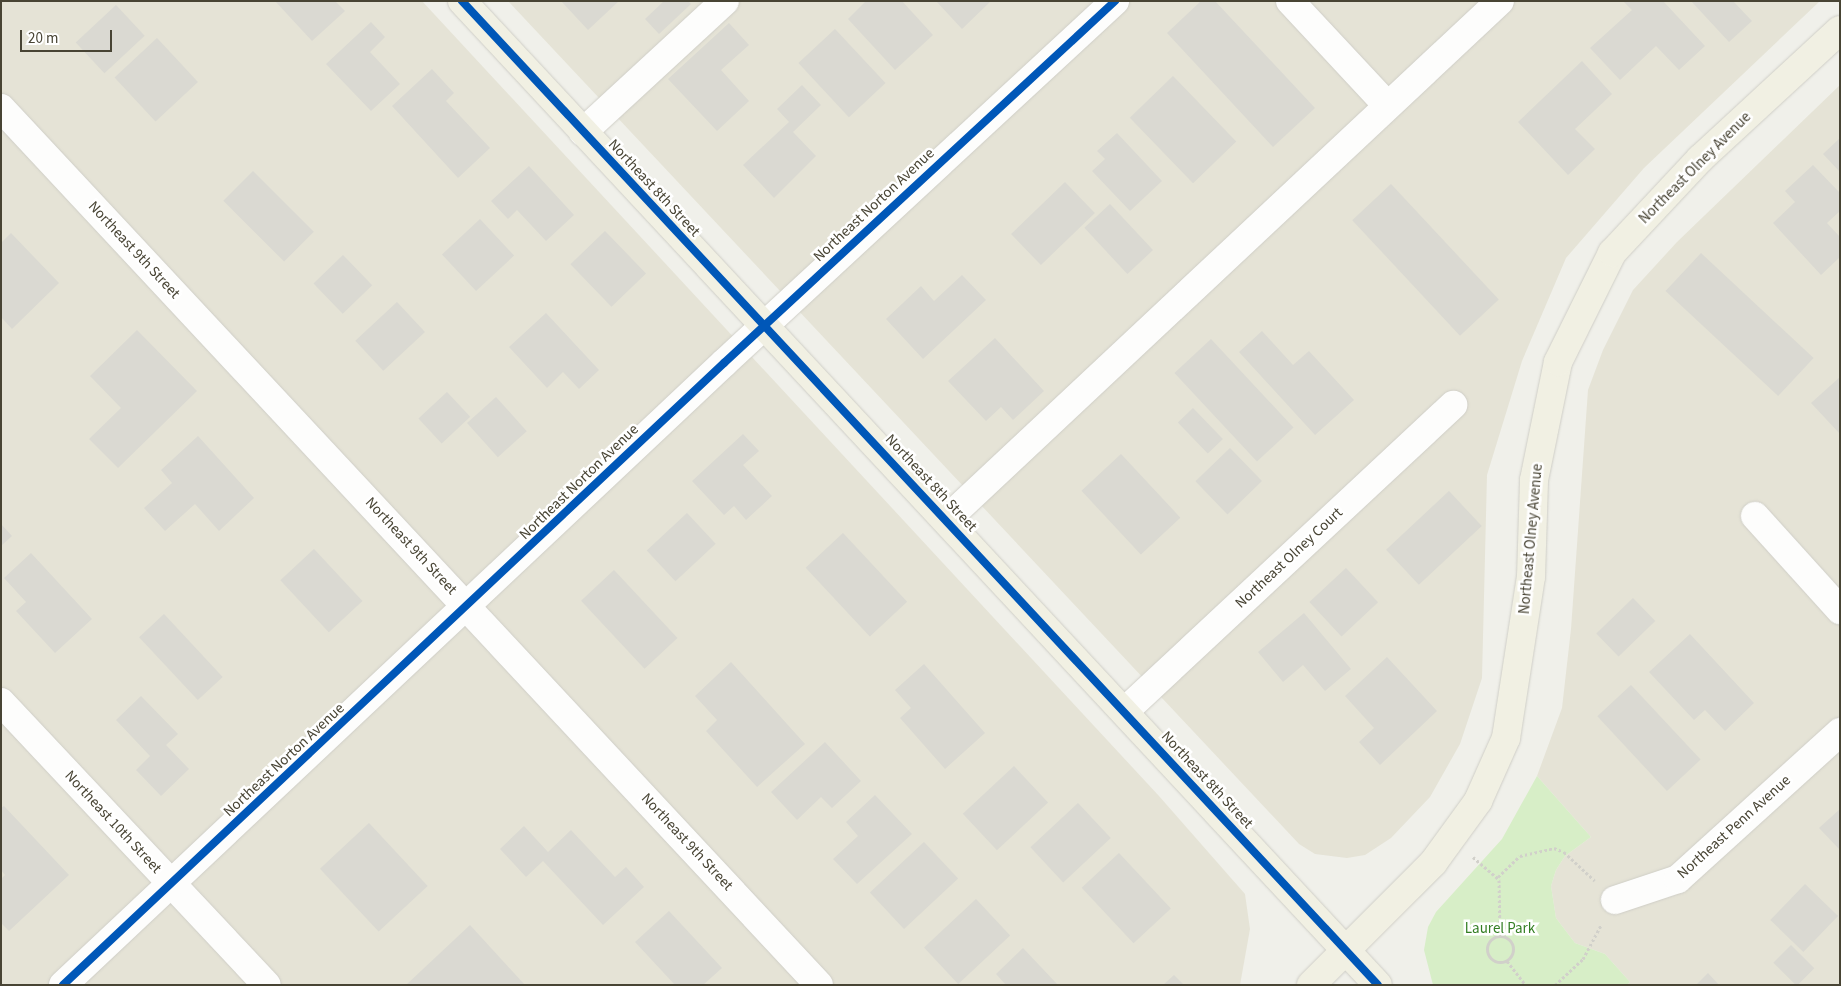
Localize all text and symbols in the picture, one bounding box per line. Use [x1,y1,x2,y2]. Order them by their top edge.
scale bar [22,20,115,52]
text: 20 m [28,28,58,49]
street label: Northeast Olney Avenue [1635,108,1755,228]
street label: Northeast 8th Street [604,136,704,240]
street label: Northeast Norton Avenue [810,144,938,266]
street label: Northeast 9th Street [84,198,184,302]
street label: Northeast Norton Avenue [516,420,642,544]
street label: Northeast 8th Street [881,431,981,535]
street label: Northeast Olney Avenue [1515,463,1547,615]
street label: Northeast 9th Street [361,494,461,598]
street label: Northeast Olney Court [1232,504,1346,612]
street label: Northeast Norton Avenue [220,699,348,821]
street label: Northeast 8th Street [1157,728,1257,832]
street label: Northeast 10th Street [61,767,165,877]
street label: Northeast Penn Avenue [1674,771,1794,883]
street label: Northeast 9th Street [637,790,737,894]
park label: Laurel Park [1465,920,1535,938]

